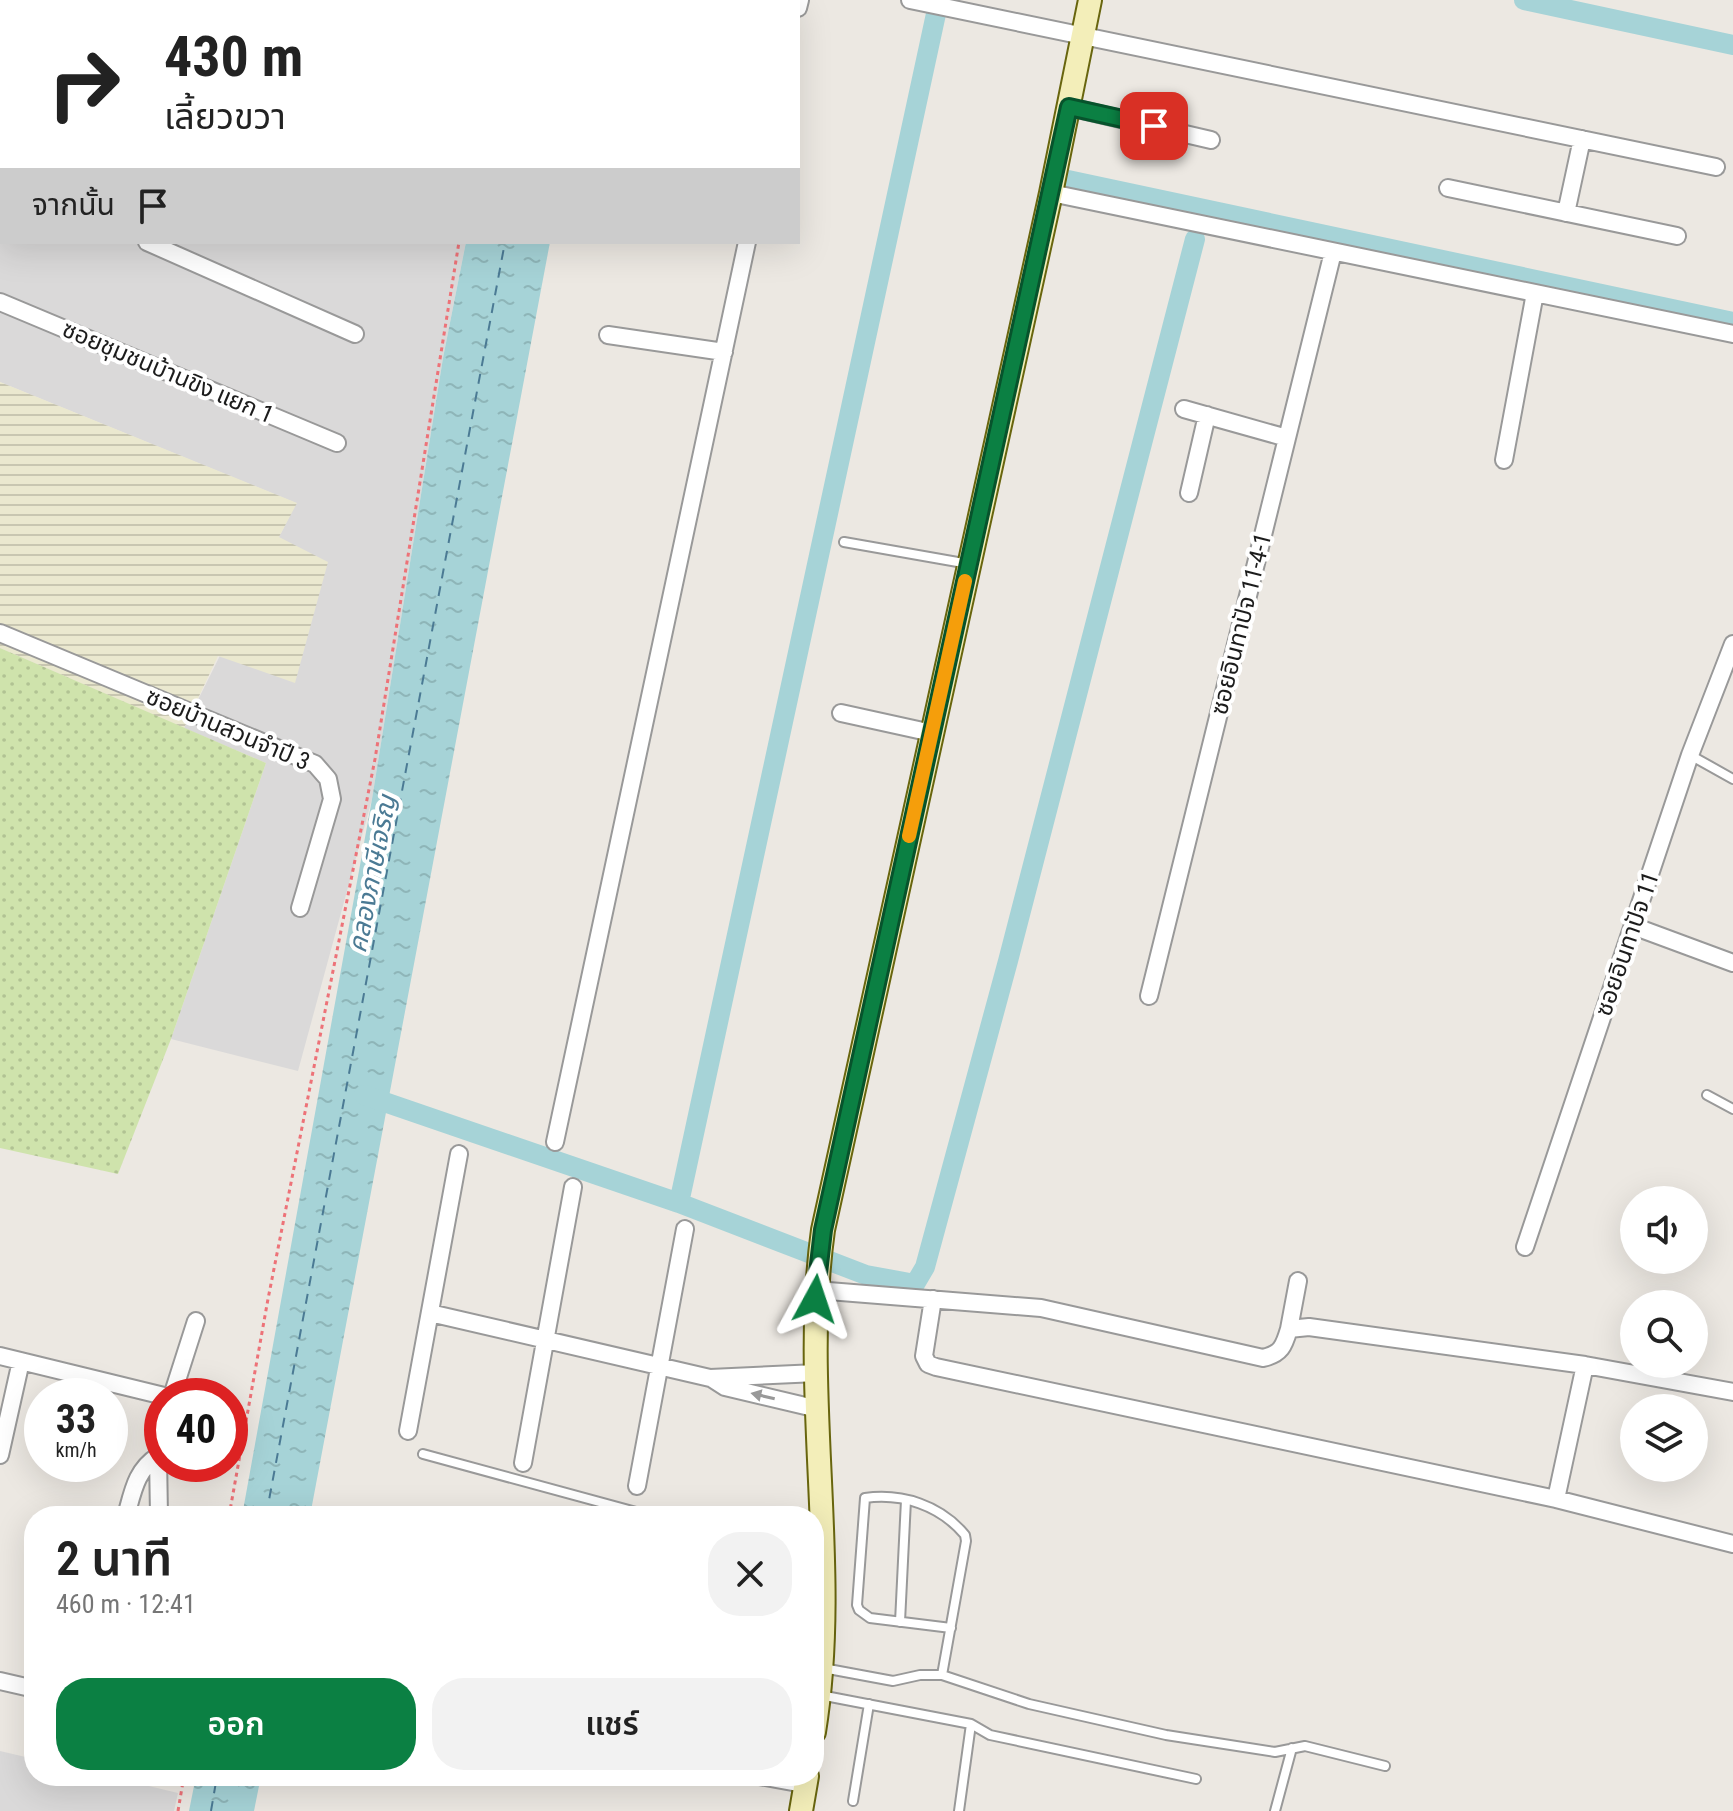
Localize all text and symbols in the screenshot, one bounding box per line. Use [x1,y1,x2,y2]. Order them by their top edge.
text: 430 m [164,24,303,90]
icon: right [32,32,136,136]
pin [1120,92,1188,160]
text: เลี้ยวขวา [164,96,286,138]
icon: arrive [1132,104,1176,148]
icon: arrive [131,184,175,228]
text: จากนั้น [32,187,115,222]
street label: ซอยชุมชนบ้านขิง แยก 1 [58,315,278,430]
street label: ซอยอินทาปัจ 11-4-1 [1205,530,1277,718]
street label: ซอยบ้านสวนจำปี 3 [142,682,314,776]
water label: คลองภาษีเจริญ [342,791,402,955]
street label: ซอยอินทาปัจ 11 [1589,868,1665,1020]
map controls [1620,1186,1708,1482]
button: sound [1620,1186,1708,1274]
position arrow [773,1257,857,1341]
button: search [1620,1290,1708,1378]
speed limit sign: 40 [144,1378,248,1482]
one-way arrow [750,1389,775,1401]
button: layers [1620,1394,1708,1482]
text: 33 [56,1396,96,1443]
text: km/h [55,1438,97,1462]
text: 2 นาที [56,1530,172,1587]
button: close [708,1532,792,1616]
text: 460 m · 12:41 [56,1589,196,1619]
button: ออก [56,1678,416,1770]
button: แชร์ [432,1678,792,1770]

